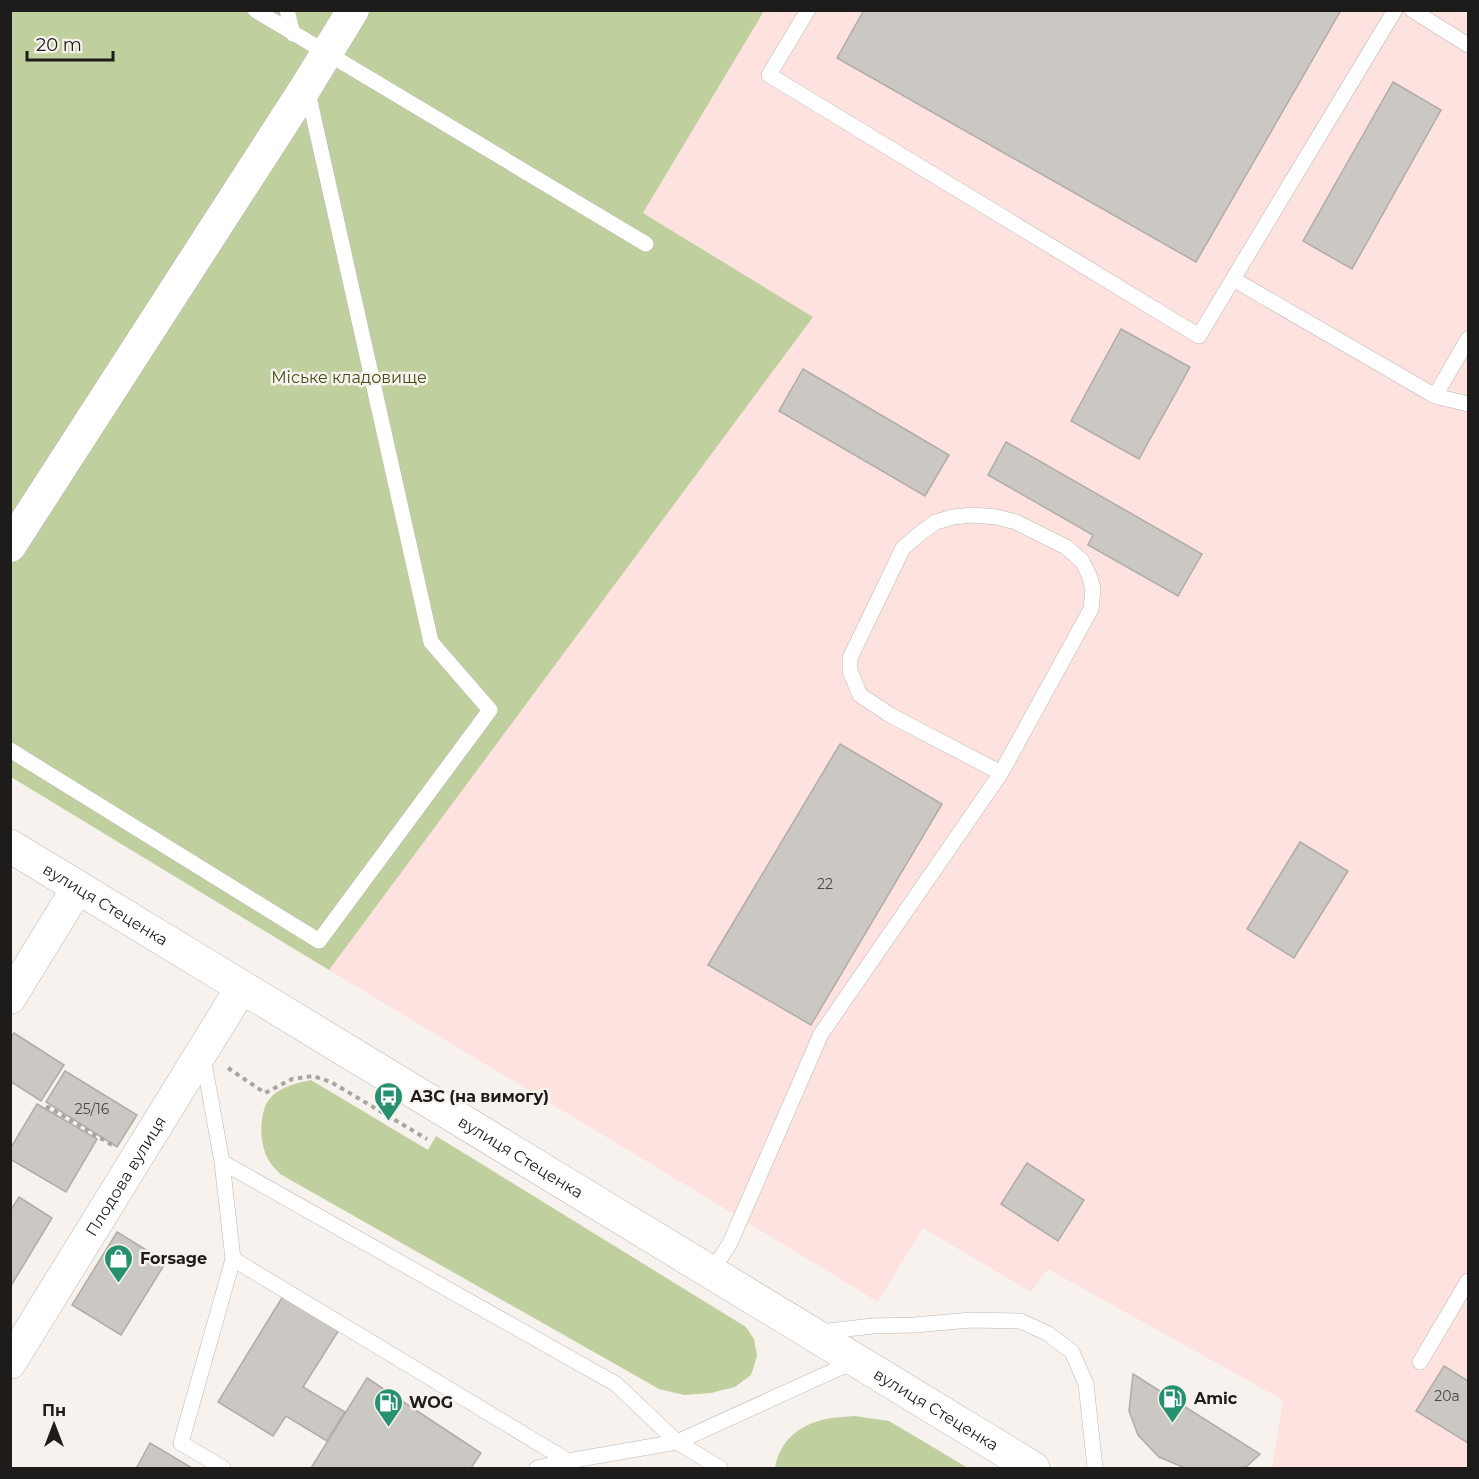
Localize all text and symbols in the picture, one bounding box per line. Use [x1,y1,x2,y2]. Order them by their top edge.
scale bar [27,24,112,62]
text: 20 m [36,34,82,56]
park label: Міське кладовище [271,368,427,387]
street label: вулиця Стеценка [40,859,172,949]
house number: 22 [817,875,833,893]
bus stop icon: АЗС (на вимогу) [373,1080,405,1122]
place label: АЗС (на вимогу) [410,1087,549,1106]
house number: 25/16 [75,1100,110,1118]
street label: вулиця Стеценка [455,1111,587,1202]
street label: Плодова вулиця [81,1112,170,1239]
shop icon: Forsage [103,1242,135,1284]
place label: Forsage [140,1249,207,1268]
street label: вулиця Стеценка [870,1364,1002,1454]
fuel station icon: Amic [1157,1382,1189,1424]
fuel station icon: WOG [372,1386,404,1428]
house number: 20а [1434,1387,1460,1405]
place label: Amic [1193,1389,1238,1408]
place label: WOG [409,1393,453,1412]
north arrow [24,1395,84,1455]
text: Пн [42,1401,66,1420]

